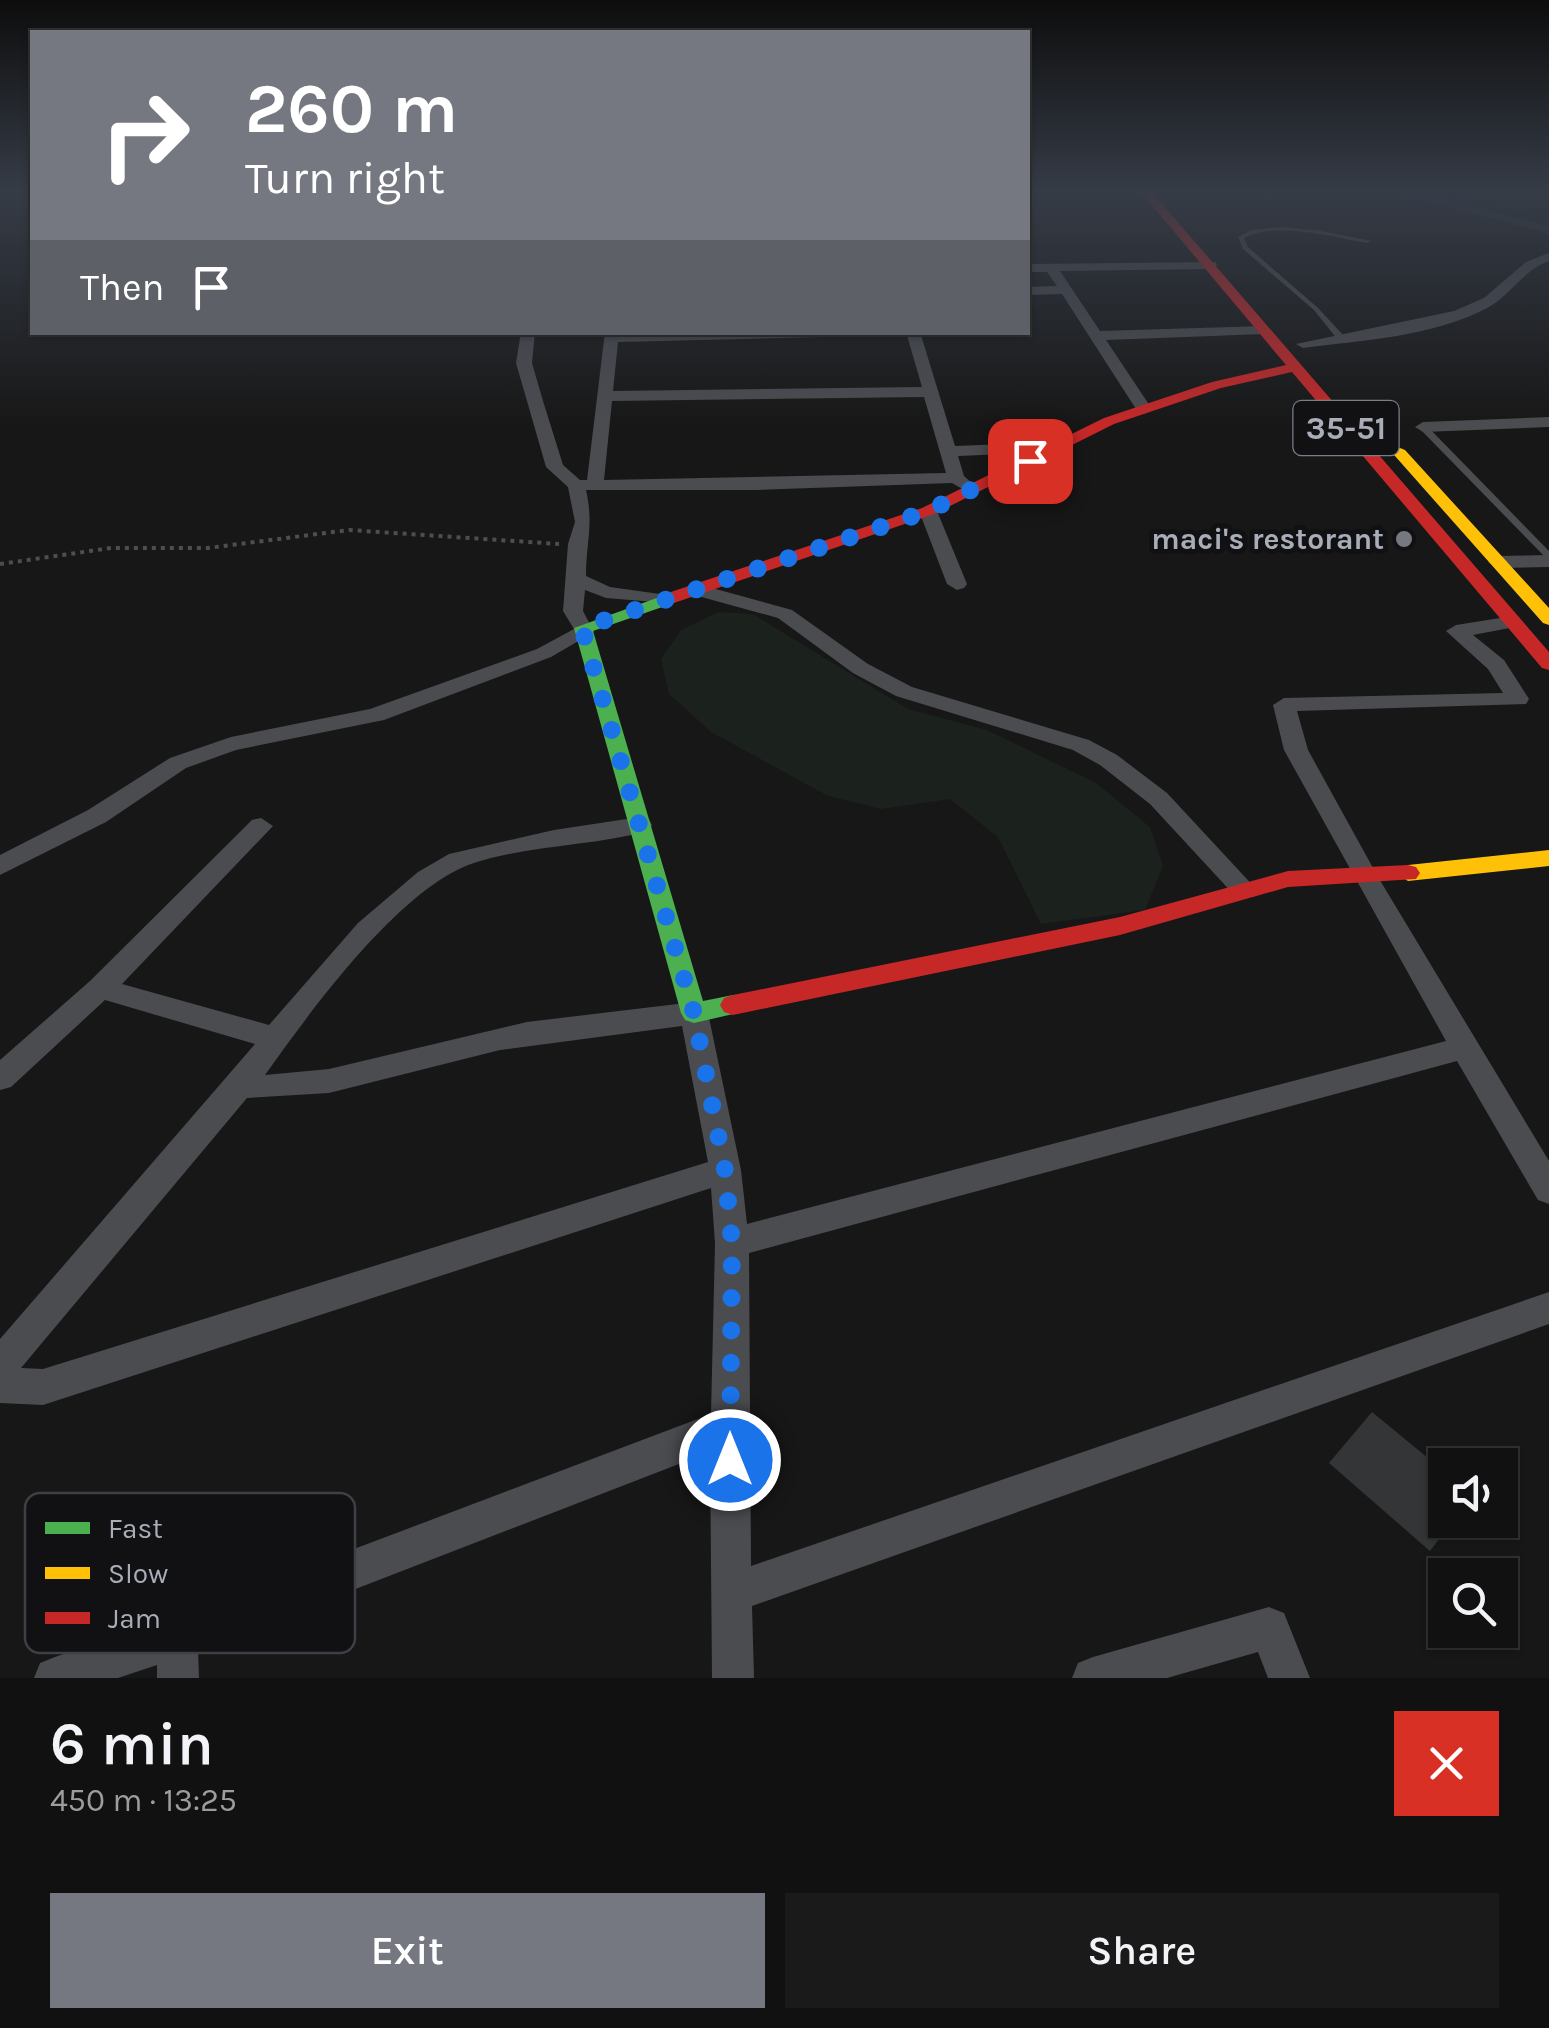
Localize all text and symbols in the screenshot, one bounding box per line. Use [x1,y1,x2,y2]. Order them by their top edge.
text: 260 m [245,68,458,150]
icon: right [80,70,210,200]
text: Turn right [245,152,445,204]
icon: arrive [184,260,239,315]
text: Then [80,265,164,310]
road number: 35-51 [1294,401,1398,455]
pin [988,419,1073,504]
icon: arrive [1003,434,1058,489]
place label: maci's restorant [1151,521,1384,557]
marker: maci's restorant [1393,528,1415,550]
position arrow [678,1408,782,1512]
map controls [1428,1448,1518,1648]
button: sound [1428,1448,1518,1538]
legend [25,1493,355,1653]
text: Fast [108,1512,163,1545]
text: Slow [108,1557,168,1590]
button: search [1428,1558,1518,1648]
text: Jam [108,1602,161,1635]
text: 6 min [50,1709,214,1779]
button: close [1394,1711,1499,1816]
text: 450 m · 13:25 [50,1782,237,1819]
button: Exit [50,1893,765,2008]
button: Share [785,1893,1499,2008]

